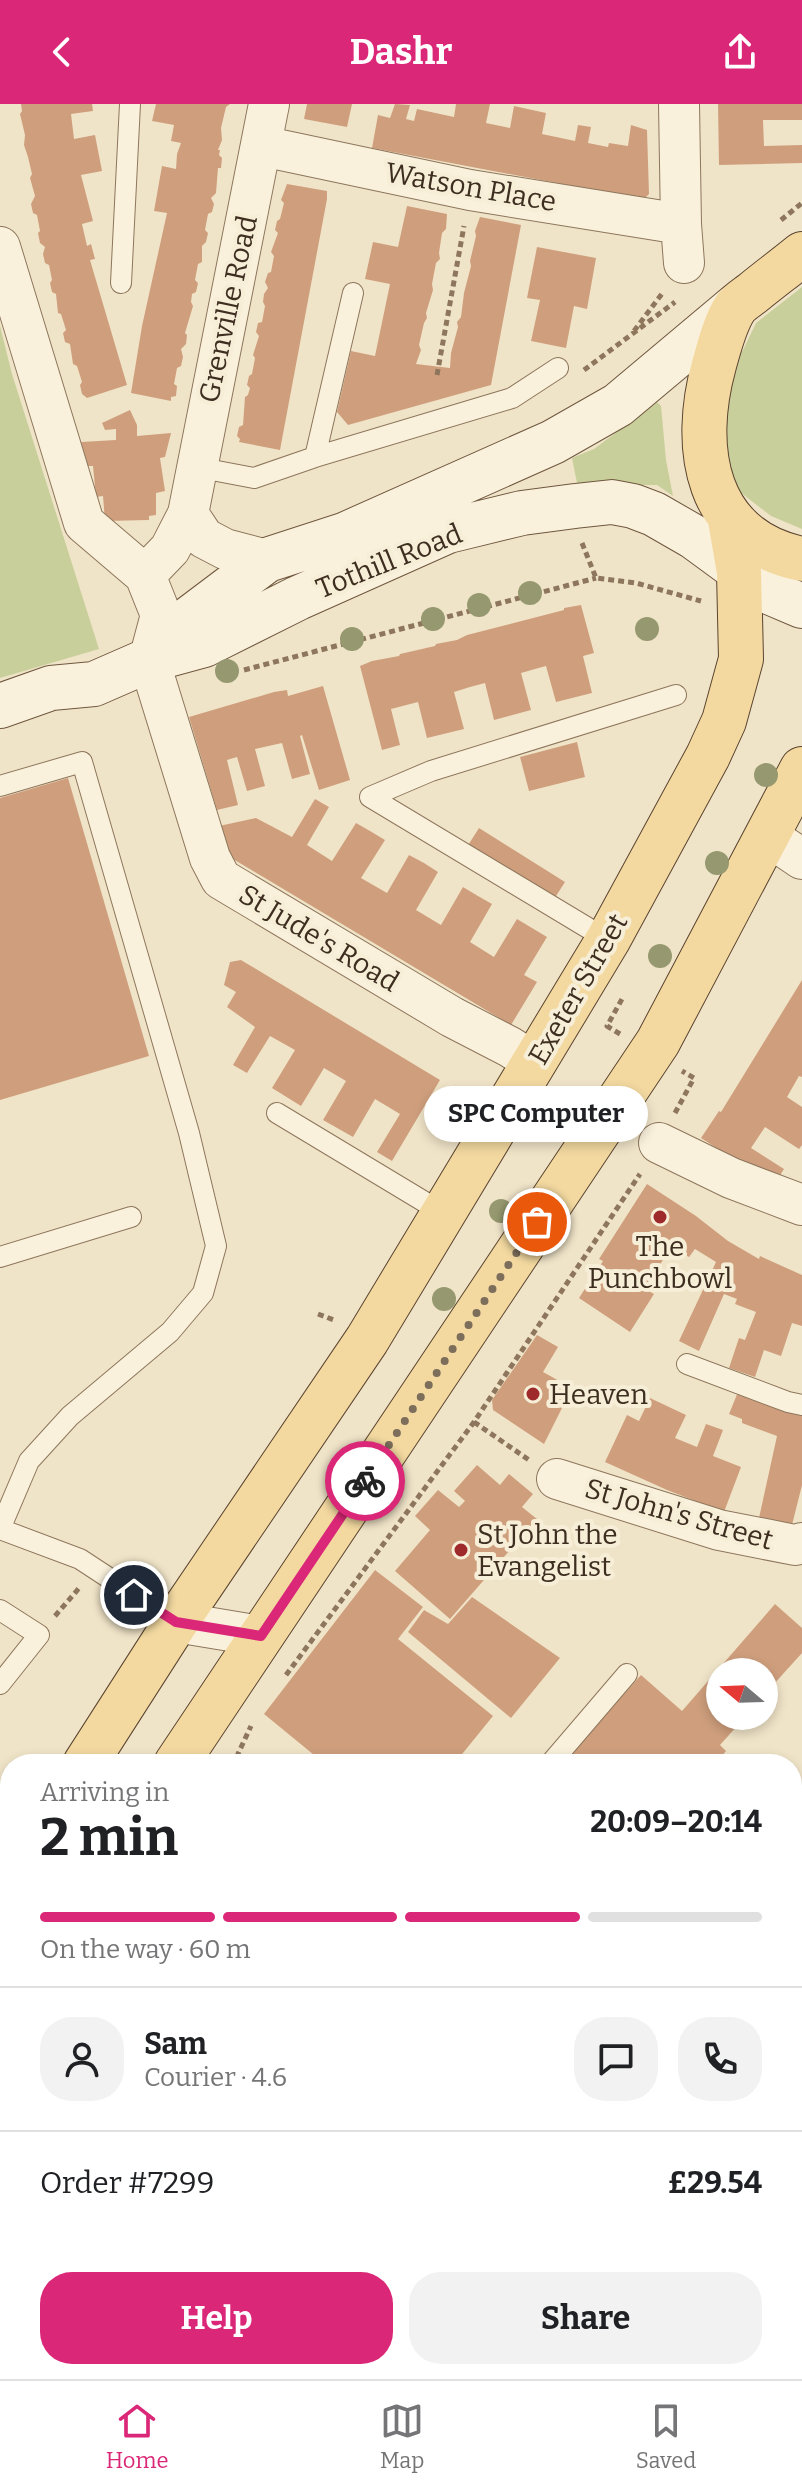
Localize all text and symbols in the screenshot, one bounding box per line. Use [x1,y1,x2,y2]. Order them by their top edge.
icon: back [40,30,84,74]
text: Dashr [350,30,452,74]
icon: share [718,30,762,74]
street label: Watson Place [383,156,559,218]
street label: Grenville Road [192,212,264,406]
street label: Tothill Road [311,517,467,605]
street label: St Jude's Road [233,877,405,999]
street label: Exeter Street [522,908,634,1070]
callout: SPC Computer [425,1086,649,1142]
text: SPC Computer [448,1098,624,1129]
pin [503,1188,571,1256]
icon: bag [515,1200,559,1244]
marker: The Punchbowl [651,1208,669,1226]
place label: The Punchbowl [588,1230,732,1295]
place label: Heaven [549,1378,648,1411]
marker: Heaven [524,1385,542,1403]
courier [325,1441,405,1521]
icon: bike [343,1459,387,1503]
street label: St John's Street [581,1471,777,1557]
place label: St John the Evangelist [477,1518,618,1583]
marker: St John the Evangelist [452,1541,470,1559]
pin [100,1561,168,1629]
icon: home [112,1573,156,1617]
north arrow [706,1658,778,1730]
map controls [706,1658,778,1730]
text: Arriving in [40,1777,169,1808]
text: 20:09–20:14 [590,1804,762,1840]
text: 2 min [40,1806,178,1869]
text: On the way · 60 m [40,1934,251,1965]
button: person [40,2017,124,2101]
button: chat [574,2017,658,2101]
button: phone [678,2017,762,2101]
text: Sam [144,2026,207,2062]
text: Courier · 4.6 [144,2062,287,2093]
text: Order #7299 [40,2165,214,2201]
text: £29.54 [668,2165,762,2201]
button: Help [40,2272,393,2364]
button: Share [409,2272,762,2364]
tab: Home [106,2399,169,2474]
tab: Map [380,2399,424,2474]
tab: Saved [636,2399,696,2474]

